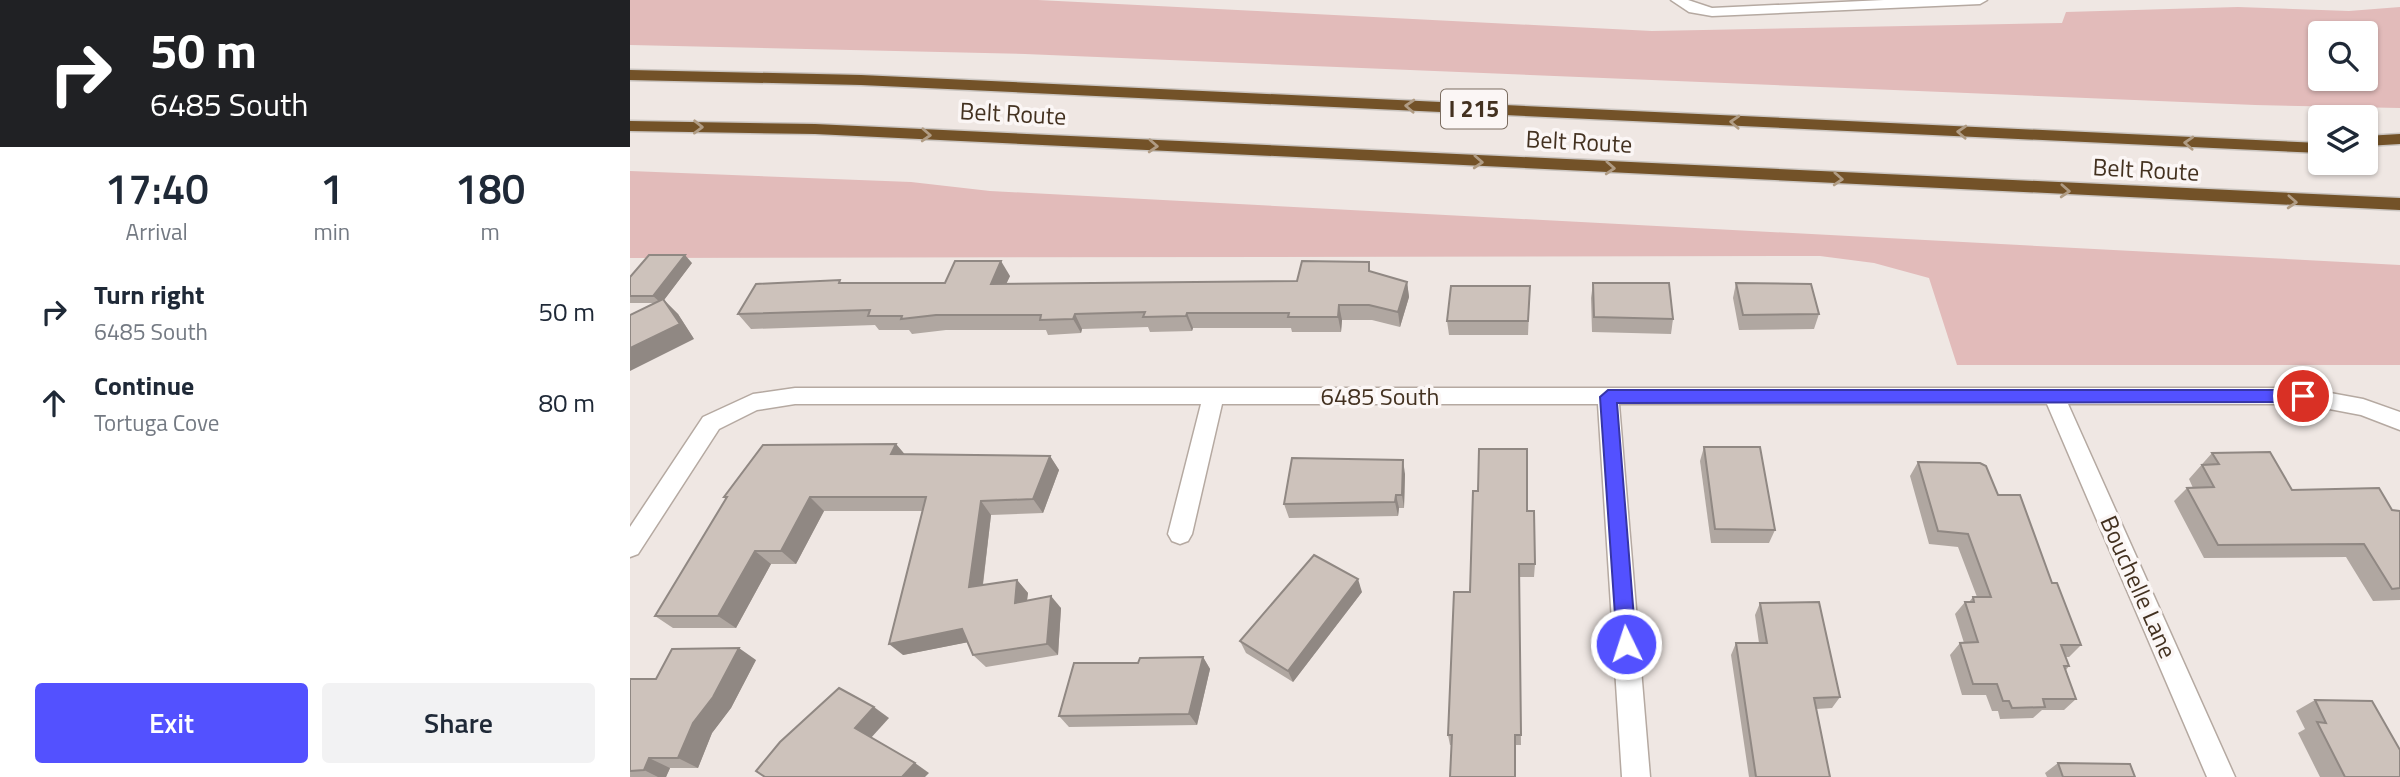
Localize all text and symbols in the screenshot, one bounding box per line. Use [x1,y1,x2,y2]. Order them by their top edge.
text: 50 m [150,12,257,87]
map controls [2308,21,2378,175]
button: search [2308,21,2378,91]
icon: right [35,28,126,119]
text: 6485 South [150,80,308,128]
road number: I 215 [1441,90,1507,128]
street label: Belt Route [959,92,1067,134]
one-way arrow [1404,99,1415,114]
button: layers [2308,105,2378,175]
one-way arrow [1729,114,1740,129]
one-way arrow [693,119,704,135]
street label: Belt Route [1525,120,1633,162]
one-way arrow [1956,125,1967,140]
one-way arrow [920,127,931,142]
one-way arrow [2183,136,2194,151]
one-way arrow [1148,138,1159,153]
street label: Belt Route [2092,148,2200,190]
one-way arrow [1473,154,1484,169]
text: 17:40 [105,156,209,220]
text: 1 [320,156,344,220]
text: 180 [455,156,525,220]
one-way arrow [1605,160,1616,175]
one-way arrow [1832,172,1843,187]
one-way arrow [2060,183,2071,198]
one-way arrow [2287,194,2298,209]
text: Arrival [126,214,188,249]
text: min [313,214,350,249]
text: m [480,214,500,249]
text: Turn right [94,275,205,314]
text: 50 m [538,292,595,331]
icon: right [35,293,73,331]
text: 6485 South [94,314,208,349]
text: Continue [94,366,194,405]
pin [2273,366,2333,426]
icon: arrive [2284,377,2322,415]
street label: 6485 South [1321,378,1439,414]
text: 80 m [538,383,595,422]
icon: ahead [35,384,73,422]
text: Tortuga Cove [94,405,220,440]
street label: Bouchelle Lane [2091,510,2186,664]
position arrow [1589,607,1663,681]
button: Exit [35,683,308,763]
button: Share [322,683,595,763]

